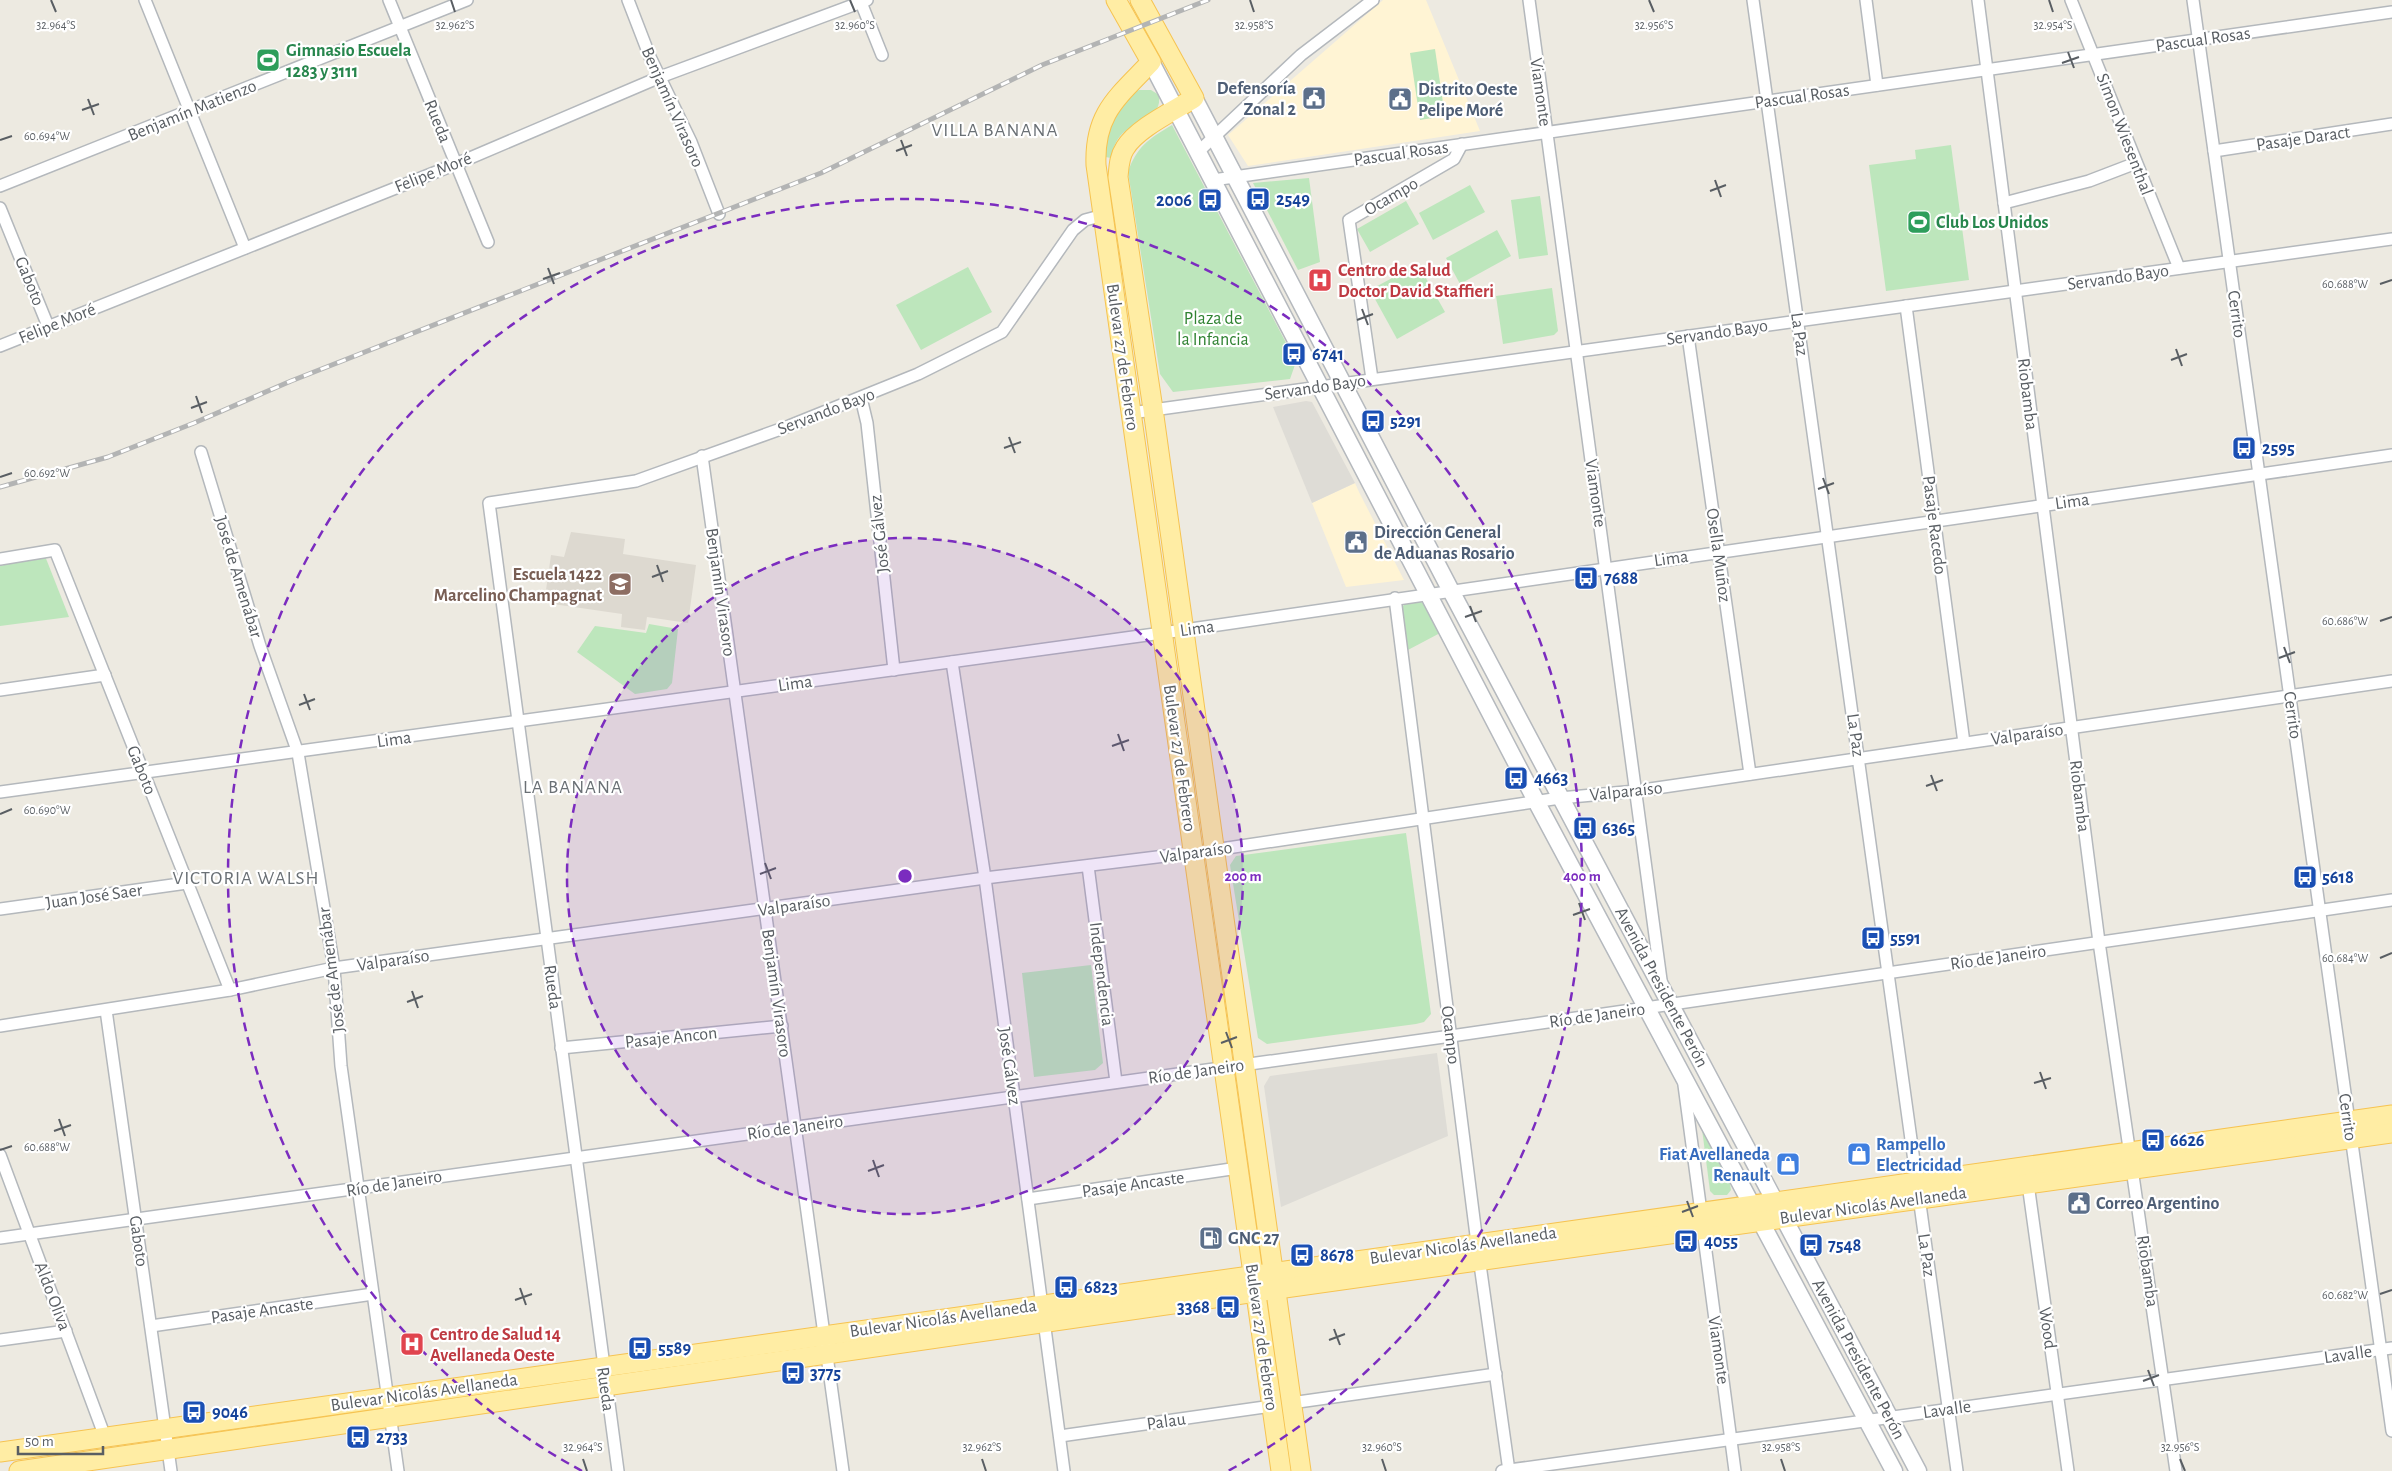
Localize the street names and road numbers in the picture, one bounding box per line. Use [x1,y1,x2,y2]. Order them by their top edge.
street label: Pascual Rosas [2155,24,2252,56]
street label: Benjamín Virasoro [638,45,707,170]
street label: Viamonte [1526,57,1554,127]
street label: Simon Wiesenthal [2093,71,2156,198]
street label: Benjamín Matienzo [125,77,259,145]
street label: Pascual Rosas [1754,81,1851,113]
street label: Rueda [420,97,454,145]
street label: Pasaje Daract [2255,123,2351,154]
street label: Pascual Rosas [1353,138,1450,170]
street label: Felipe Moré [392,149,474,196]
street label: Ocampo [1362,174,1422,219]
street label: Gaboto [11,254,47,309]
street label: Servando Bayo [2066,262,2170,294]
street label: Bulevar 27 de Febrero [1103,282,1141,432]
street label: Cerrito [2224,289,2248,339]
street label: Felipe Moré [16,300,98,347]
street label: La Paz [1787,311,1811,357]
street label: Servando Bayo [1665,317,1769,349]
street label: Riobamba [2014,357,2040,431]
street label: Servando Bayo [1263,372,1367,404]
street label: Servando Bayo [775,385,878,439]
street label: Viamonte [1581,458,1609,528]
street label: Pasaje Racedo [1919,475,1949,576]
street label: Lima [2054,491,2091,513]
street label: José Gálvez [867,494,893,574]
street label: Osella Muñoz [1703,507,1734,603]
street label: José de Amenábar [211,514,265,640]
street label: Benjamín Virasoro [702,527,738,658]
street label: Lima [1653,548,1690,570]
street label: Lima [1179,618,1216,640]
street label: Lima [777,673,814,695]
street label: Bulevar 27 de Febrero [1160,683,1198,833]
street label: Cerrito [2280,690,2304,740]
street label: La Paz [1843,712,1867,758]
street label: Valparaíso [1990,721,2065,749]
street label: Lima [376,729,413,751]
street label: Gaboto [123,743,159,798]
street label: Riobamba [2066,759,2092,833]
street label: Valparaíso [1589,779,1664,805]
street label: Valparaíso [1159,839,1234,867]
street label: Juan José Saer [45,881,144,913]
street label: Valparaíso [757,892,832,920]
street label: Avenida Presidente Perón [1611,904,1711,1071]
street label: José de Amenábar [315,906,349,1034]
street label: Independencia [1086,921,1116,1027]
street label: Benjamín Virasoro [758,928,794,1059]
street label: Río de Janeiro [1949,942,2047,974]
street label: Valparaíso [356,947,431,975]
street label: Rueda [540,964,564,1011]
street label: Río de Janeiro [1548,1000,1646,1032]
street label: Ocampo [1437,1005,1463,1066]
street label: Pasaje Ancon [624,1024,718,1052]
street label: José Gálvez [995,1026,1023,1106]
street label: Río de Janeiro [1147,1056,1245,1088]
street label: Cerrito [2335,1092,2359,1142]
street label: Río de Janeiro [746,1112,844,1144]
street label: Río de Janeiro [345,1168,443,1200]
street label: Pasaje Ancaste [1081,1169,1186,1201]
street label: Bulevar Nicolás Avellaneda [1778,1184,1968,1228]
street label: Gaboto [126,1214,151,1268]
street label: Bulevar Nicolás Avellaneda [1368,1224,1558,1268]
street label: La Paz [1914,1232,1938,1278]
street label: Riobamba [2133,1234,2161,1308]
street label: Aldo Oliva [31,1260,73,1333]
street label: Bulevar 27 de Febrero [1242,1262,1280,1412]
street label: Avenida Presidente Perón [1808,1276,1908,1443]
street label: Pasaje Ancaste [210,1295,315,1327]
street label: Bulevar Nicolás Avellaneda [848,1297,1038,1341]
street label: Wood [2035,1306,2059,1350]
street label: Viamonte [1704,1315,1732,1385]
street label: Lavalle [2323,1343,2373,1367]
street label: Rueda [593,1366,617,1413]
street label: Bulevar Nicolás Avellaneda [329,1371,519,1415]
street label: Lavalle [1922,1398,1972,1422]
street label: Palau [1145,1410,1187,1434]

